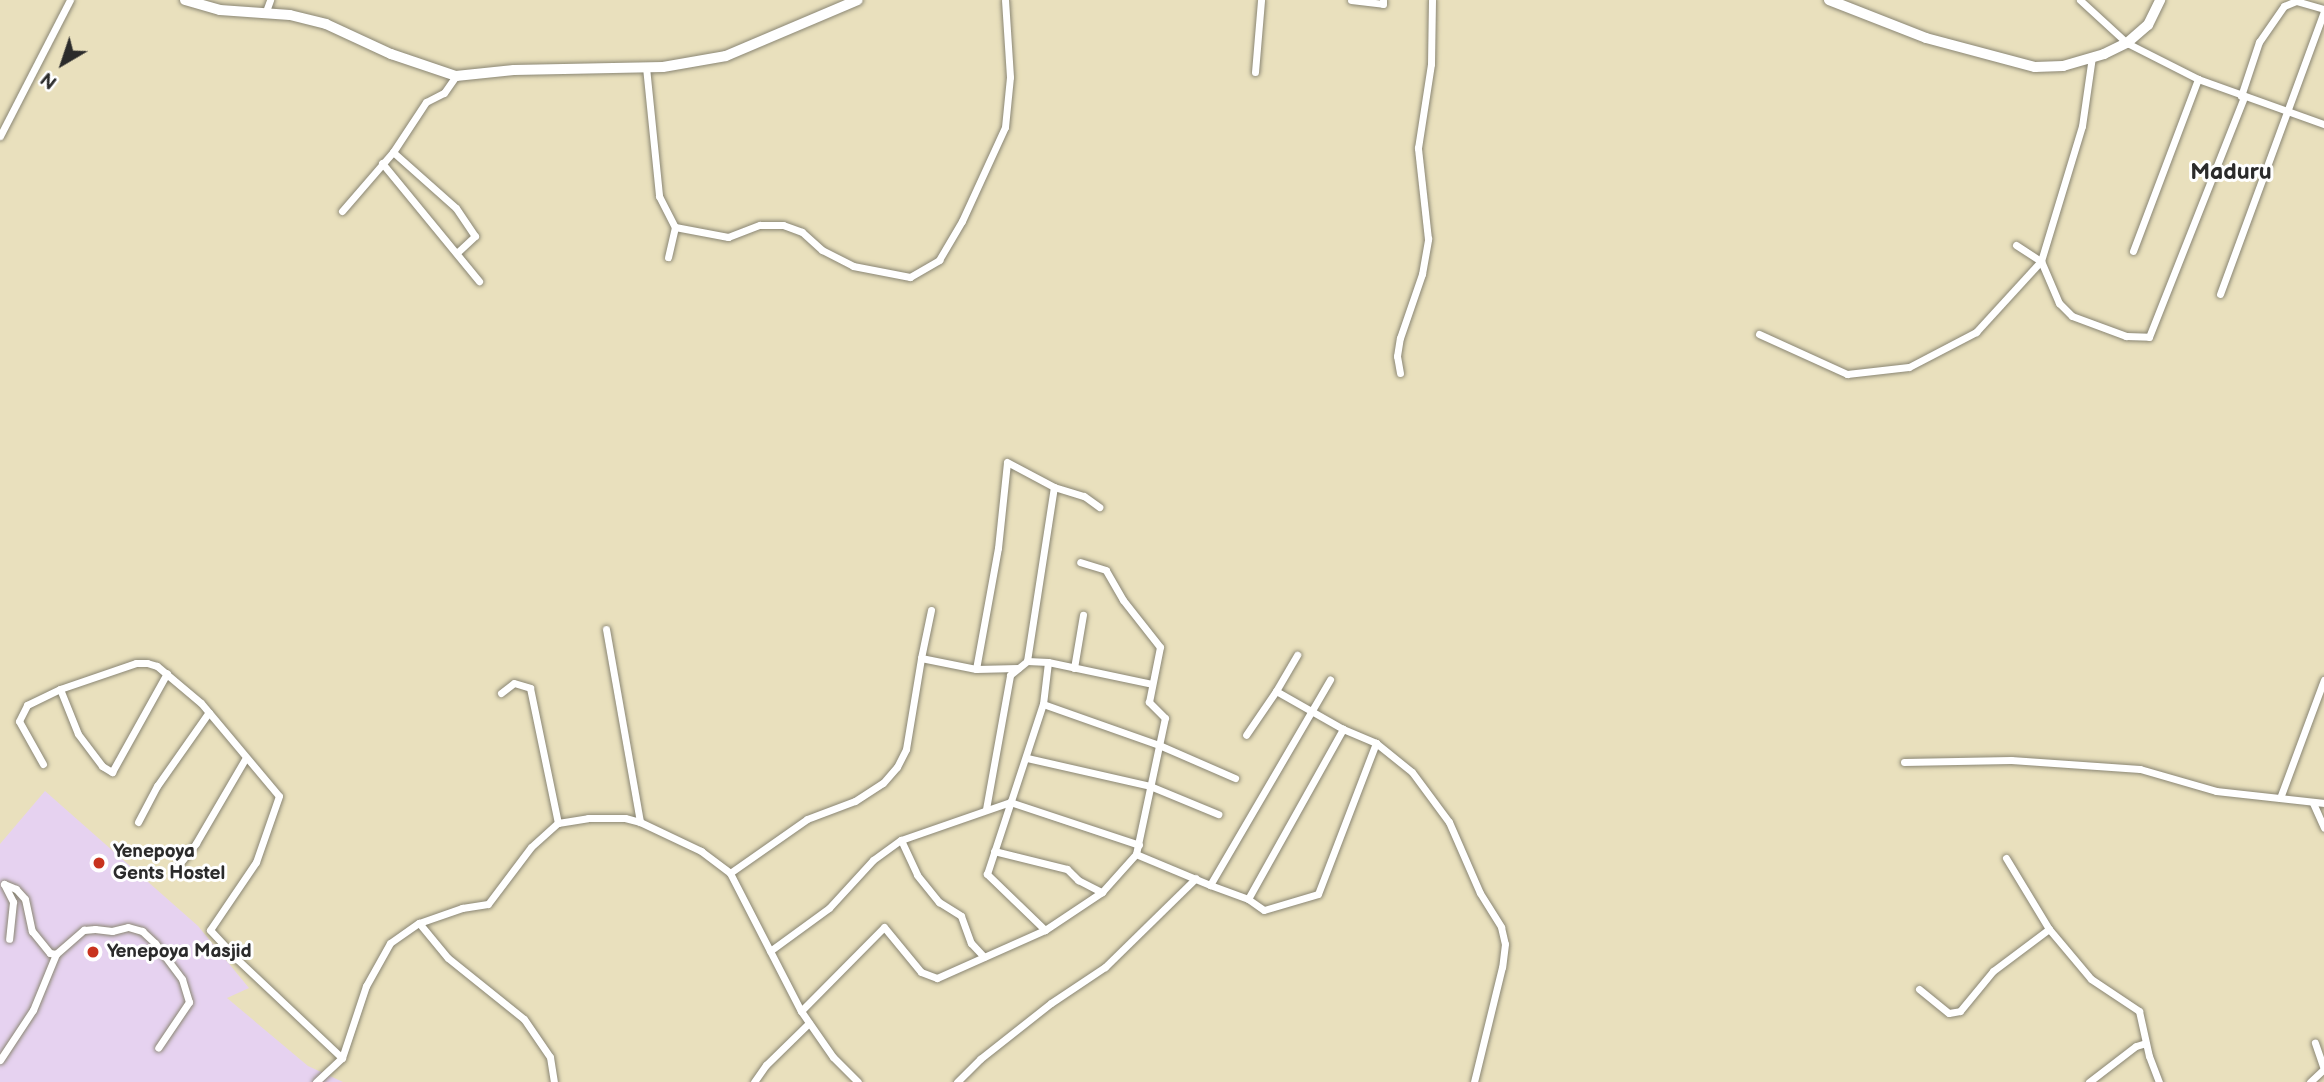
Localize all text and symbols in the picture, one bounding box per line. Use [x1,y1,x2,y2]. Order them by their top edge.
north arrow [28,28,98,98]
text: N [37,66,62,93]
district label: Maduru [2190,158,2272,186]
place label: Yenepoya Gents Hostel [113,841,225,885]
marker: Yenepoya Gents Hostel [91,855,107,871]
place label: Yenepoya Masjid [107,941,251,963]
marker: Yenepoya Masjid [85,944,101,960]

